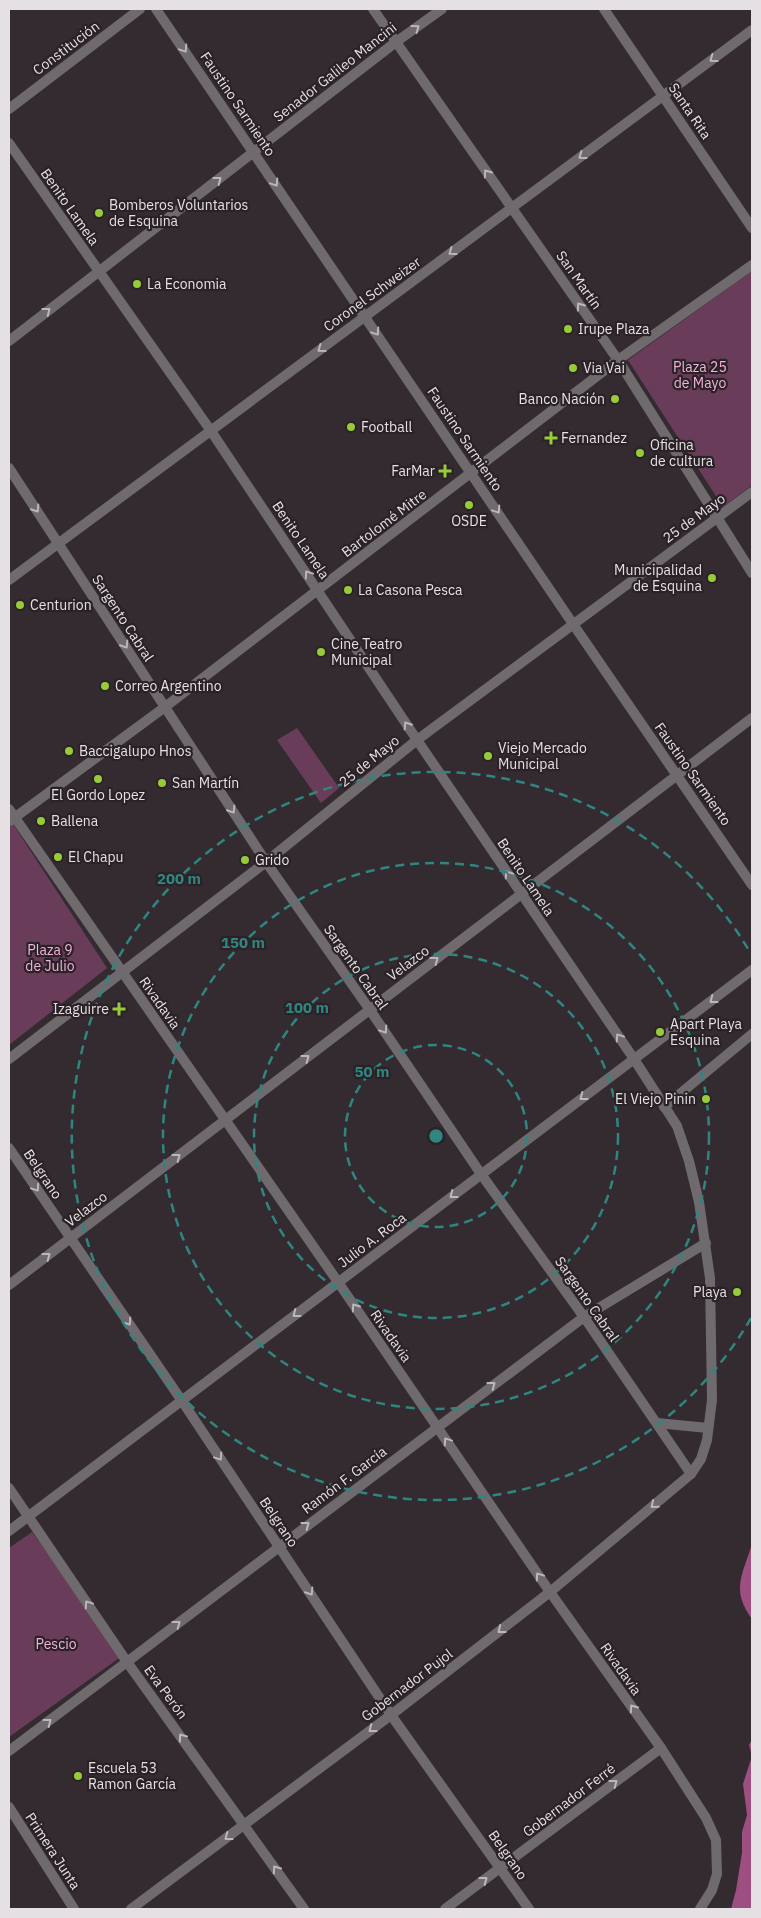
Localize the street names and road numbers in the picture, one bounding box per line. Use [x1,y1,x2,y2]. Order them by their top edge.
street label: Constitución [29,17,103,79]
street label: Senador Galileo Mancini [270,18,400,126]
street label: Faustino Sarmiento [197,49,280,160]
street label: Santa Rita [665,79,716,143]
street label: Benito Lamela [37,165,103,249]
street label: San Martín [552,247,606,313]
street label: Coronel Schweizer [320,253,424,335]
street label: Faustino Sarmiento [424,384,507,495]
street label: Bartolomé Mitre [338,485,430,561]
street label: 25 de Mayo [659,489,729,547]
street label: Benito Lamela [268,498,334,583]
street label: Sargento Cabral [88,571,158,665]
street label: Faustino Sarmiento [651,719,735,829]
street label: 25 de Mayo [335,731,403,791]
street label: Benito Lamela [493,835,559,920]
street label: Sargento Cabral [320,921,392,1013]
street label: Velazco [383,941,433,985]
street label: Rivadavia [135,973,185,1033]
street label: Belgrano [20,1146,66,1203]
street label: Velazco [61,1187,111,1231]
street label: Julio A. Roca [334,1208,410,1272]
street label: Sargento Cabral [551,1253,623,1345]
street label: Rivadavia [366,1306,416,1366]
street label: Ramón F. García [298,1442,390,1518]
street label: Belgrano [256,1494,302,1551]
street label: Rivadavia [596,1639,646,1699]
street label: Gobernador Pujol [358,1645,456,1725]
street label: Eva Perón [140,1661,192,1723]
street label: Gobernador Ferré [519,1759,619,1841]
street label: Primera Junta [21,1809,85,1893]
street label: Belgrano [484,1827,532,1883]

